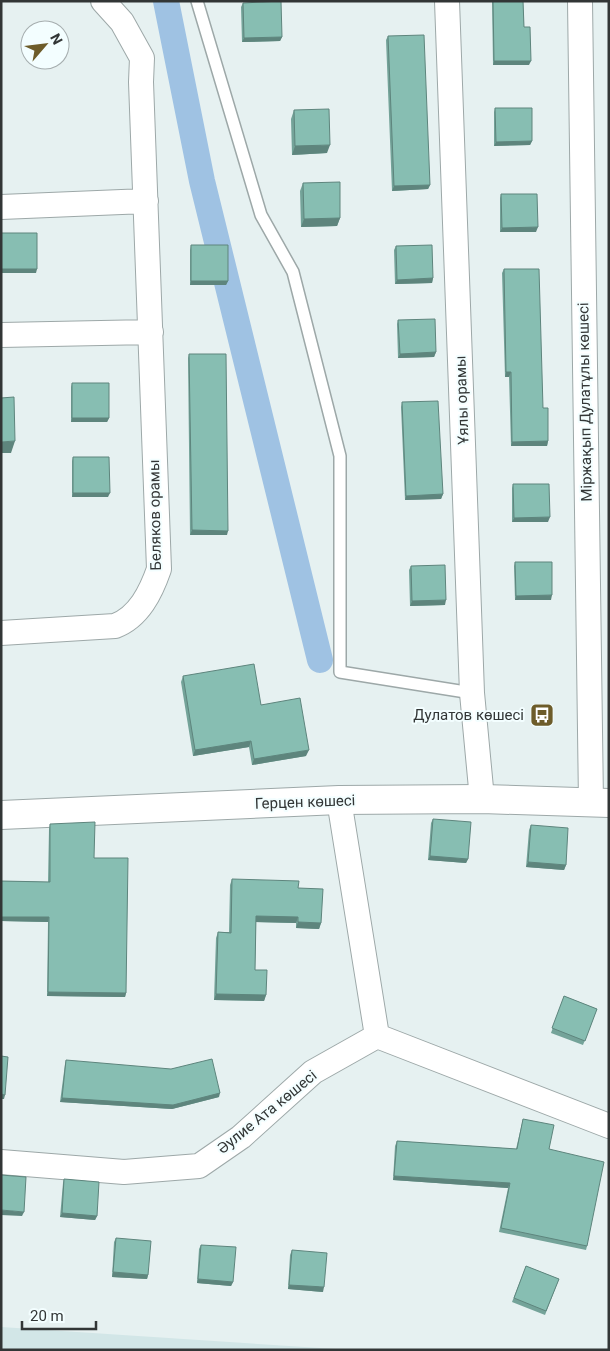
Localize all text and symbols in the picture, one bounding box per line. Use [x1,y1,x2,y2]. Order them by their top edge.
north arrow [20,20,70,70]
text: N [47,31,66,47]
street label: Міржақып Дулатұлы көшесі [574,302,596,502]
street label: Ұялы орамы [451,355,473,445]
street label: Беляков орамы [145,459,165,571]
bus stop icon: Дулатов көшесі [529,702,555,728]
place label: Дулатов көшесі [413,706,524,724]
street label: Герцен көшесі [254,791,356,813]
street label: Әулие Ата көшесі [214,1066,320,1158]
scale bar [22,1298,96,1330]
text: 20 m [30,1307,64,1325]

